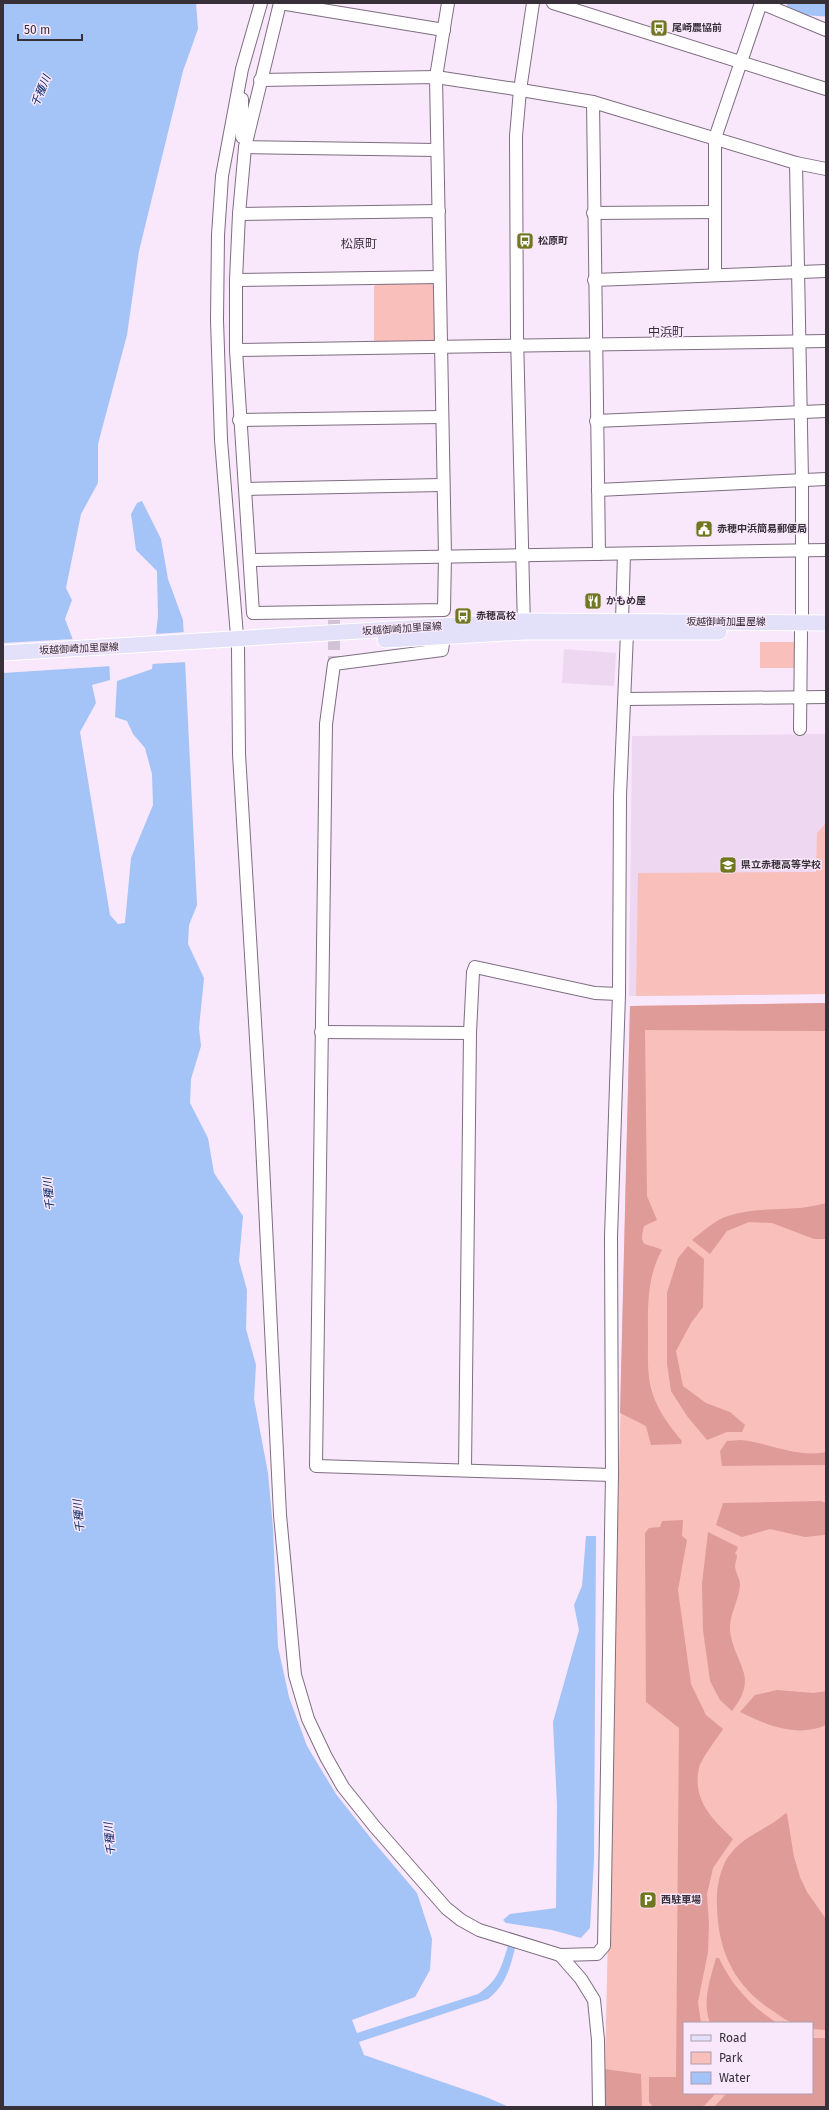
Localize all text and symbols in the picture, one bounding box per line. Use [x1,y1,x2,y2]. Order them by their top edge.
scale bar [18,16,82,42]
bus stop icon: 尾崎農協前 [649,18,669,38]
place label: 尾崎農協前 [672,22,722,34]
text: 50 m [24,23,50,37]
water label: 千種川 [29,72,54,109]
bus stop icon: 松原町 [515,231,535,251]
place label: 松原町 [538,235,568,247]
district label: 松原町 [341,237,377,251]
district label: 中浜町 [648,325,684,339]
public building icon: 赤穂中浜簡易郵便局 [694,519,714,539]
place label: 赤穂中浜簡易郵便局 [717,523,807,535]
restaurant icon: かもめ屋 [583,591,603,611]
place label: かもめ屋 [606,595,646,607]
bus stop icon: 赤穂高校 [453,606,473,626]
place label: 赤穂高校 [476,610,516,622]
street label: 坂越御崎加里屋線 [686,616,766,628]
street label: 坂越御崎加里屋線 [362,620,442,638]
street label: 坂越御崎加里屋線 [39,641,119,657]
school or university icon: 県立赤穂高等学校 [718,855,738,875]
place label: 県立赤穂高等学校 [741,859,821,871]
water label: 千種川 [41,1176,57,1211]
water label: 千種川 [71,1498,87,1533]
water label: 千種川 [102,1821,118,1856]
parking icon: 西駐車場 [638,1890,658,1910]
place label: 西駐車場 [661,1894,701,1906]
legend [683,2022,813,2094]
text: Road [719,2031,747,2045]
text: Park [719,2051,743,2065]
text: Water [719,2071,751,2085]

